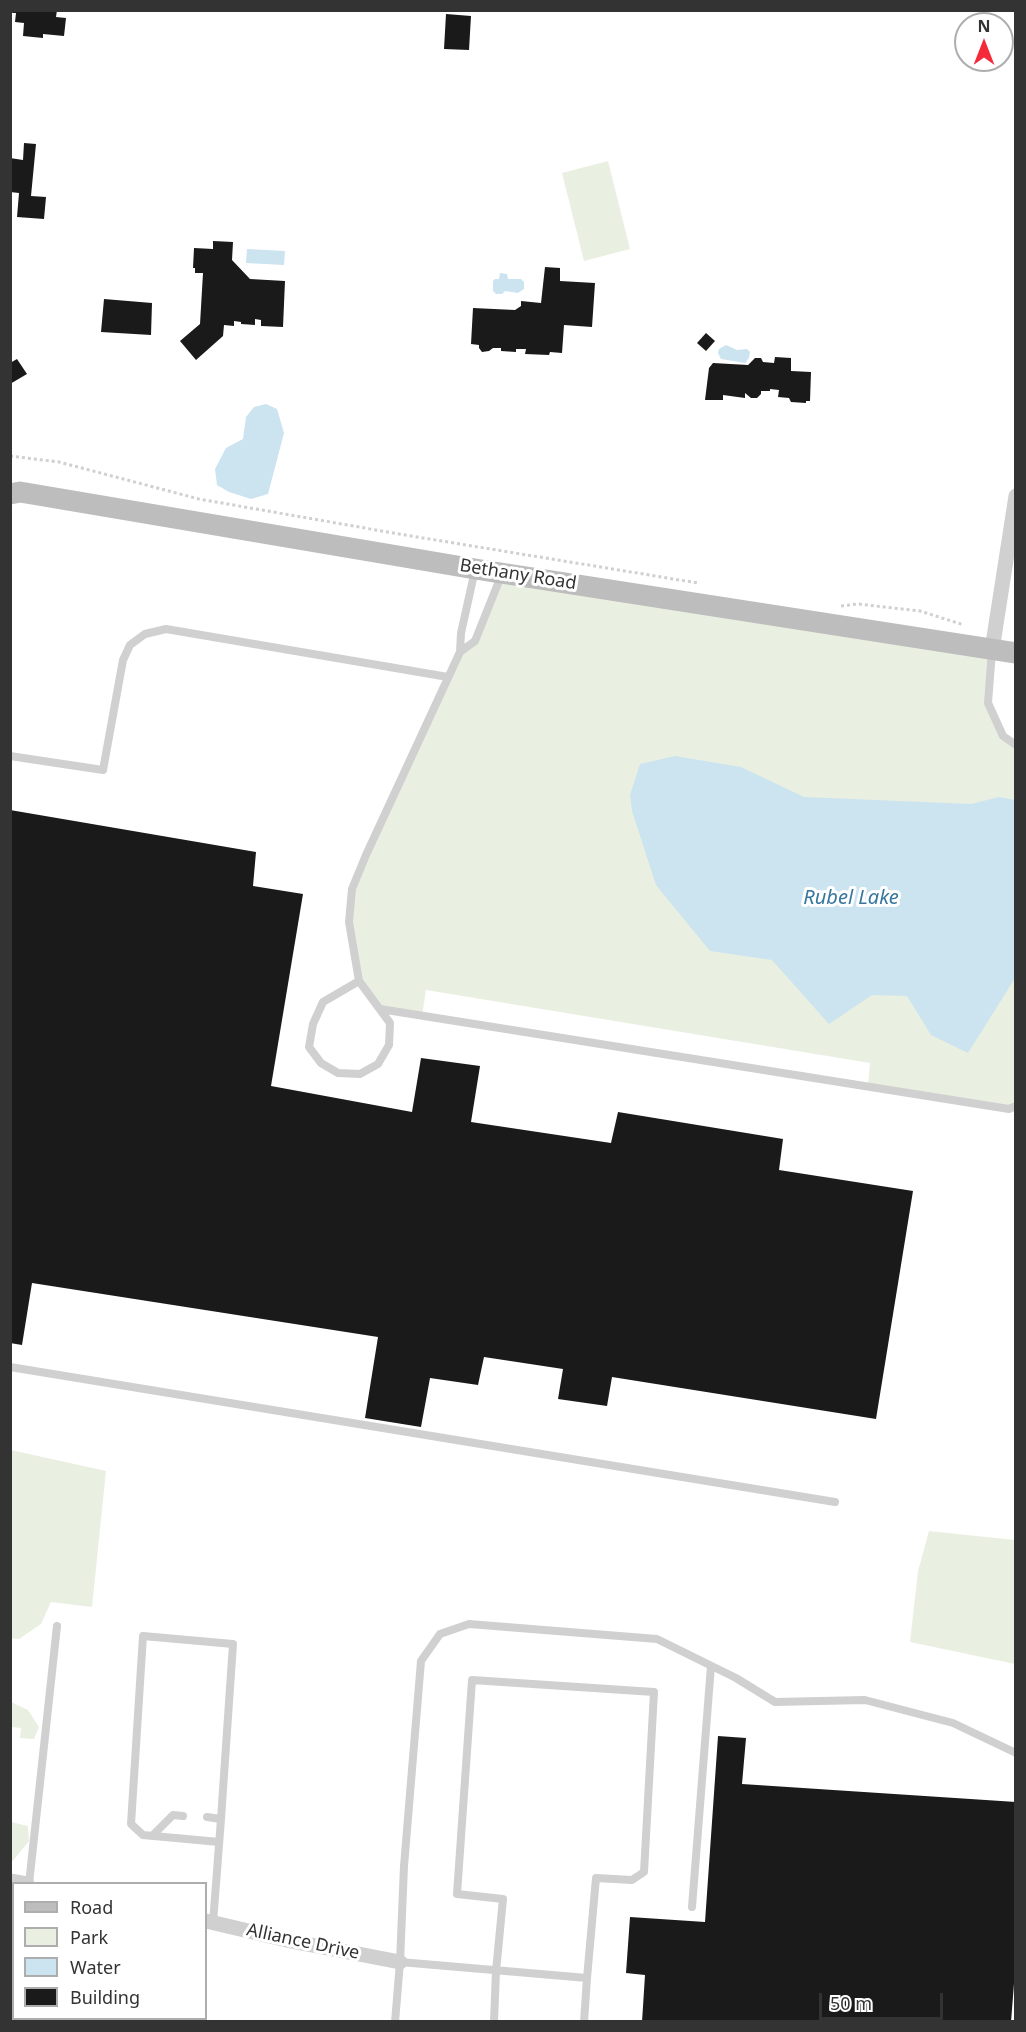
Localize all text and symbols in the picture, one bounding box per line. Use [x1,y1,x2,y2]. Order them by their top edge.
north arrow [954,12,1014,72]
text: N [977,15,991,37]
street label: Bethany Road [458,555,578,595]
water label: Rubel Lake [803,886,899,910]
legend [12,1882,207,2020]
text: Road [70,1895,113,1919]
street label: Alliance Drive [245,1920,361,1964]
text: Park [70,1925,108,1949]
text: Water [70,1955,121,1979]
scale bar [822,1981,946,2019]
text: Building [70,1985,140,2009]
text: 50 m [830,1991,872,2015]

